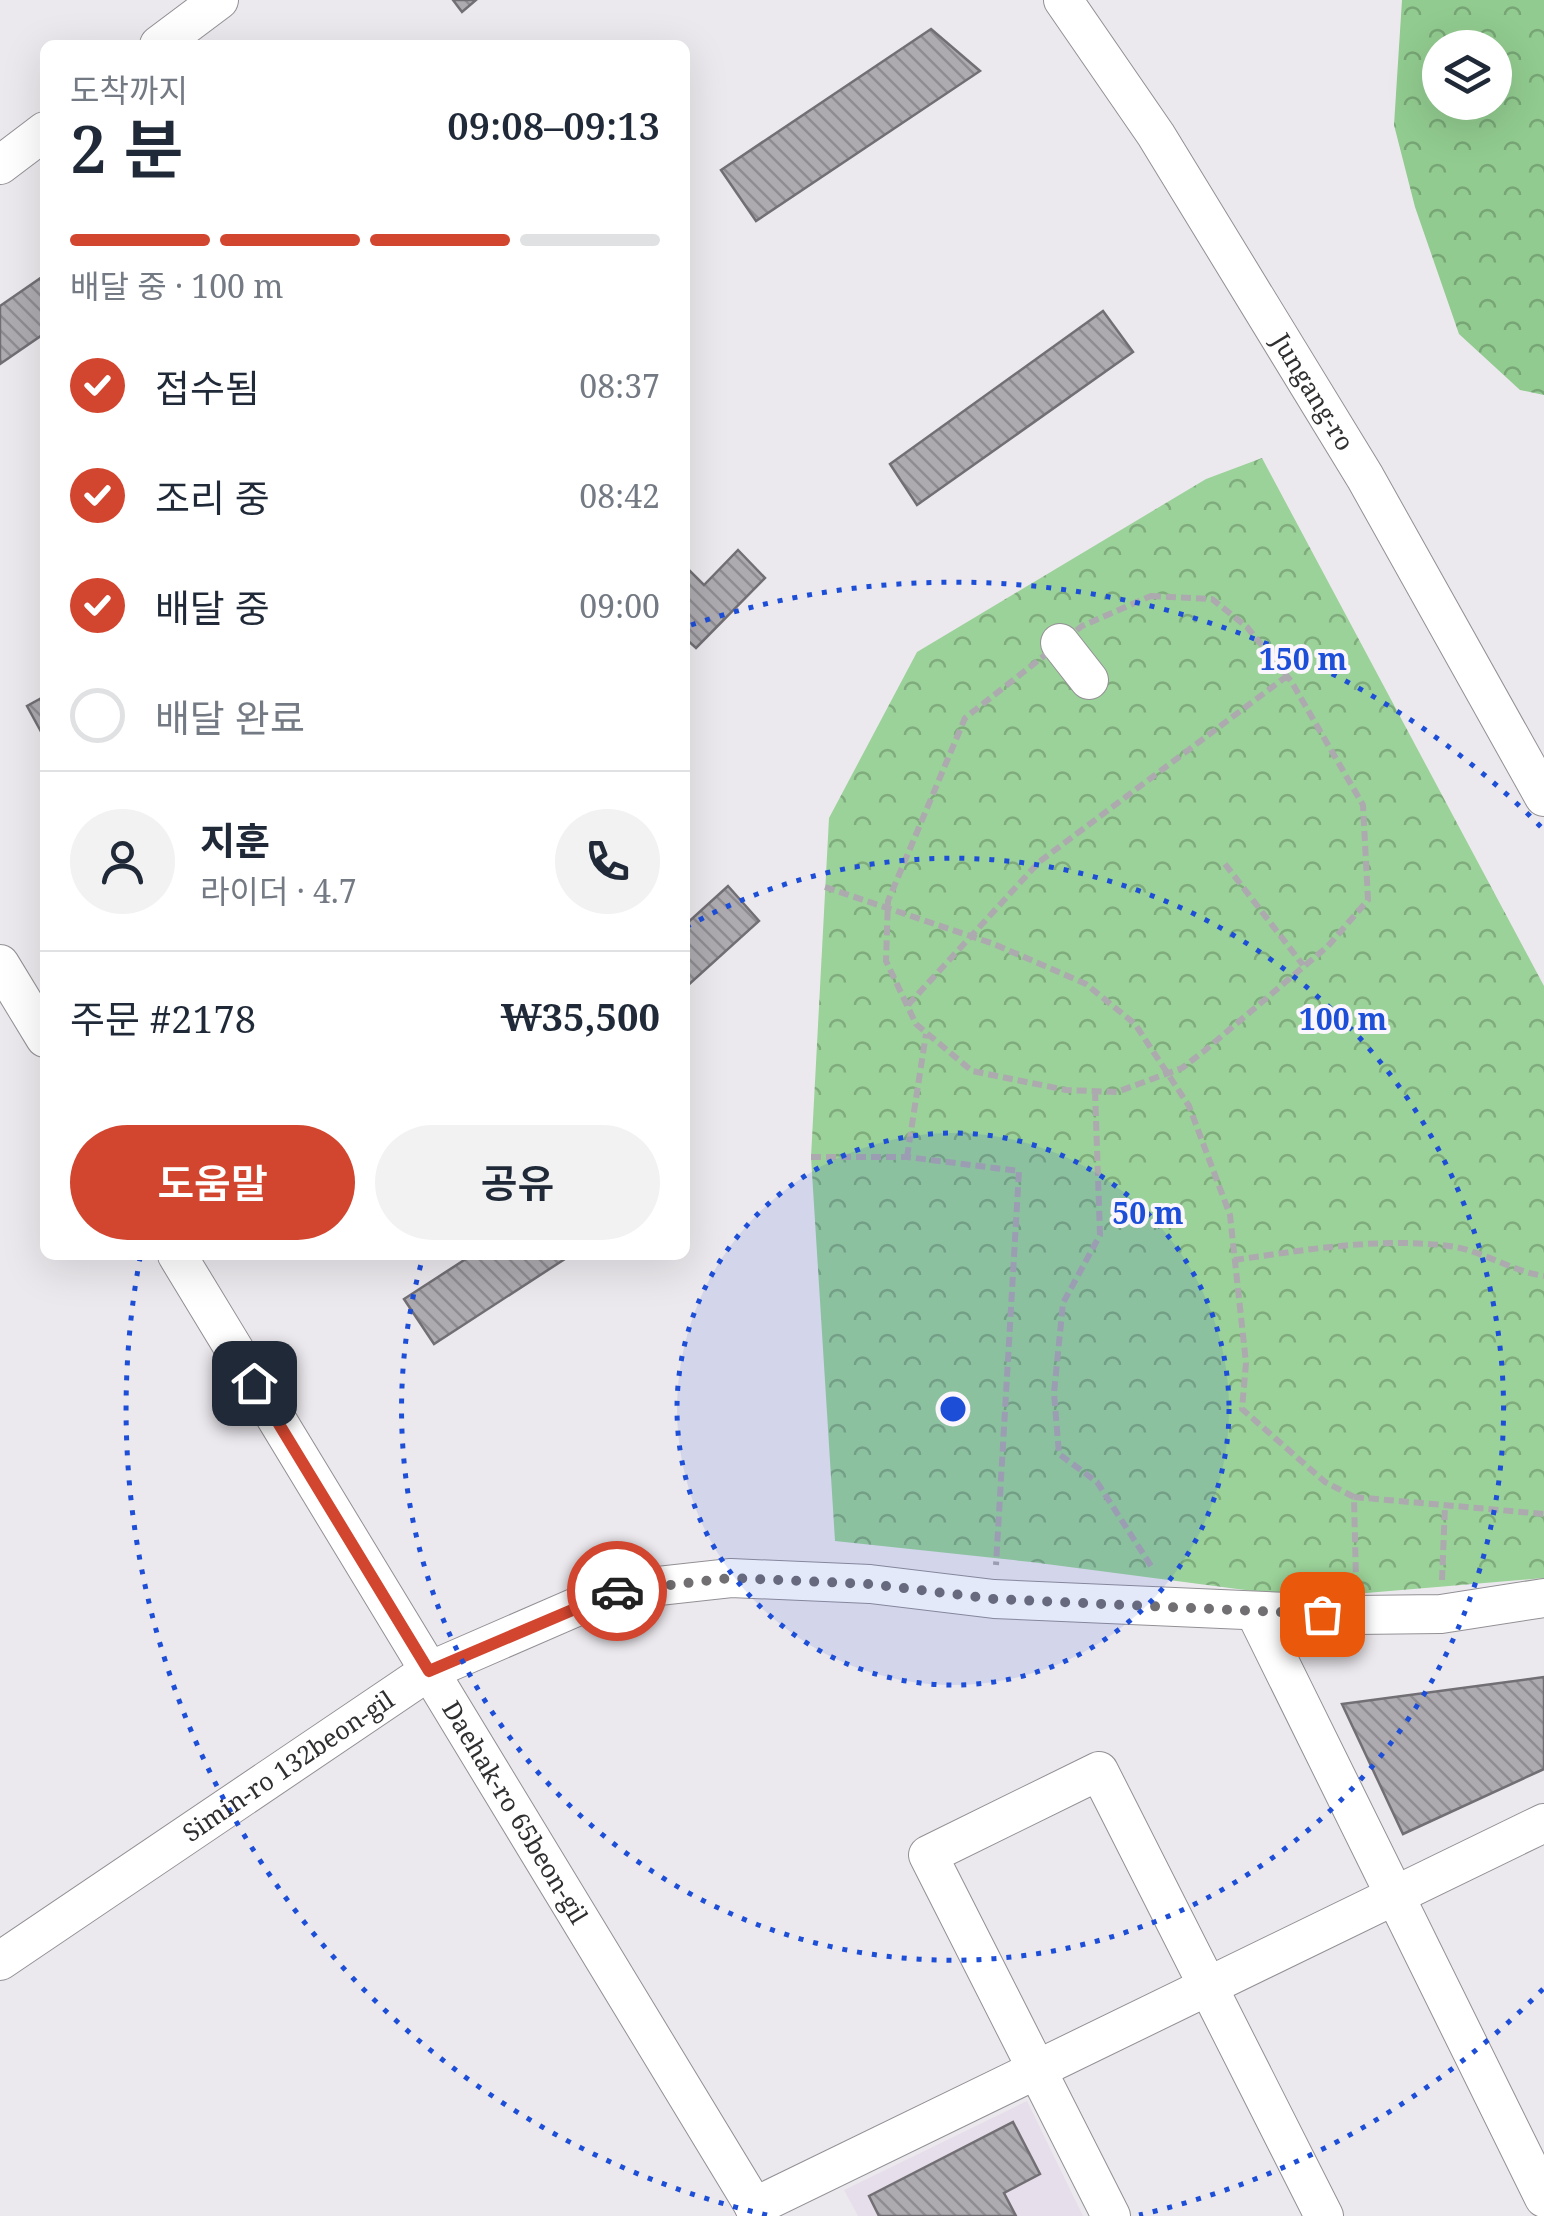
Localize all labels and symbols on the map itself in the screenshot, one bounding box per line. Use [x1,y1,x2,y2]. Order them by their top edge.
street label: Jungang-ro [1264,325,1363,457]
text: 150 m [1259,638,1347,679]
text: 100 m [1299,998,1387,1039]
text: 50 m [1112,1192,1184,1233]
pin [212,1341,297,1426]
centre of rings [935,1391,971,1427]
courier [567,1541,667,1641]
pin [1280,1572,1365,1657]
street label: Simin-ro 132beon-gil [175,1682,400,1849]
street label: Daehak-ro 65beon-gil [435,1694,597,1930]

